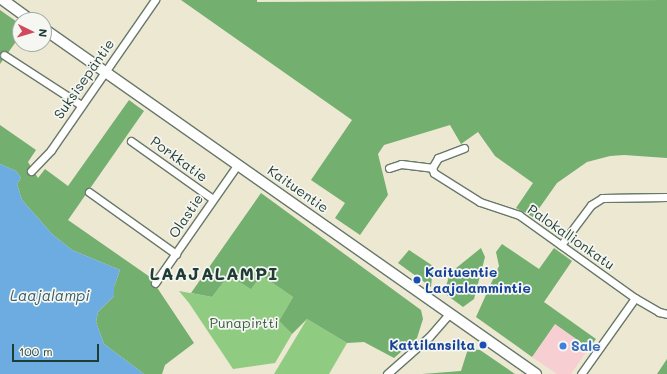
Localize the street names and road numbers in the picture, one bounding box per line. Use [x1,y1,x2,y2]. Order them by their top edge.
street label: Suksisepäntie [50,36,118,122]
street label: Porkkatie [147,133,211,185]
street label: Kaituentie [264,162,332,216]
street label: Olastie [165,191,207,241]
street label: Palokallionkatu [524,201,618,273]

